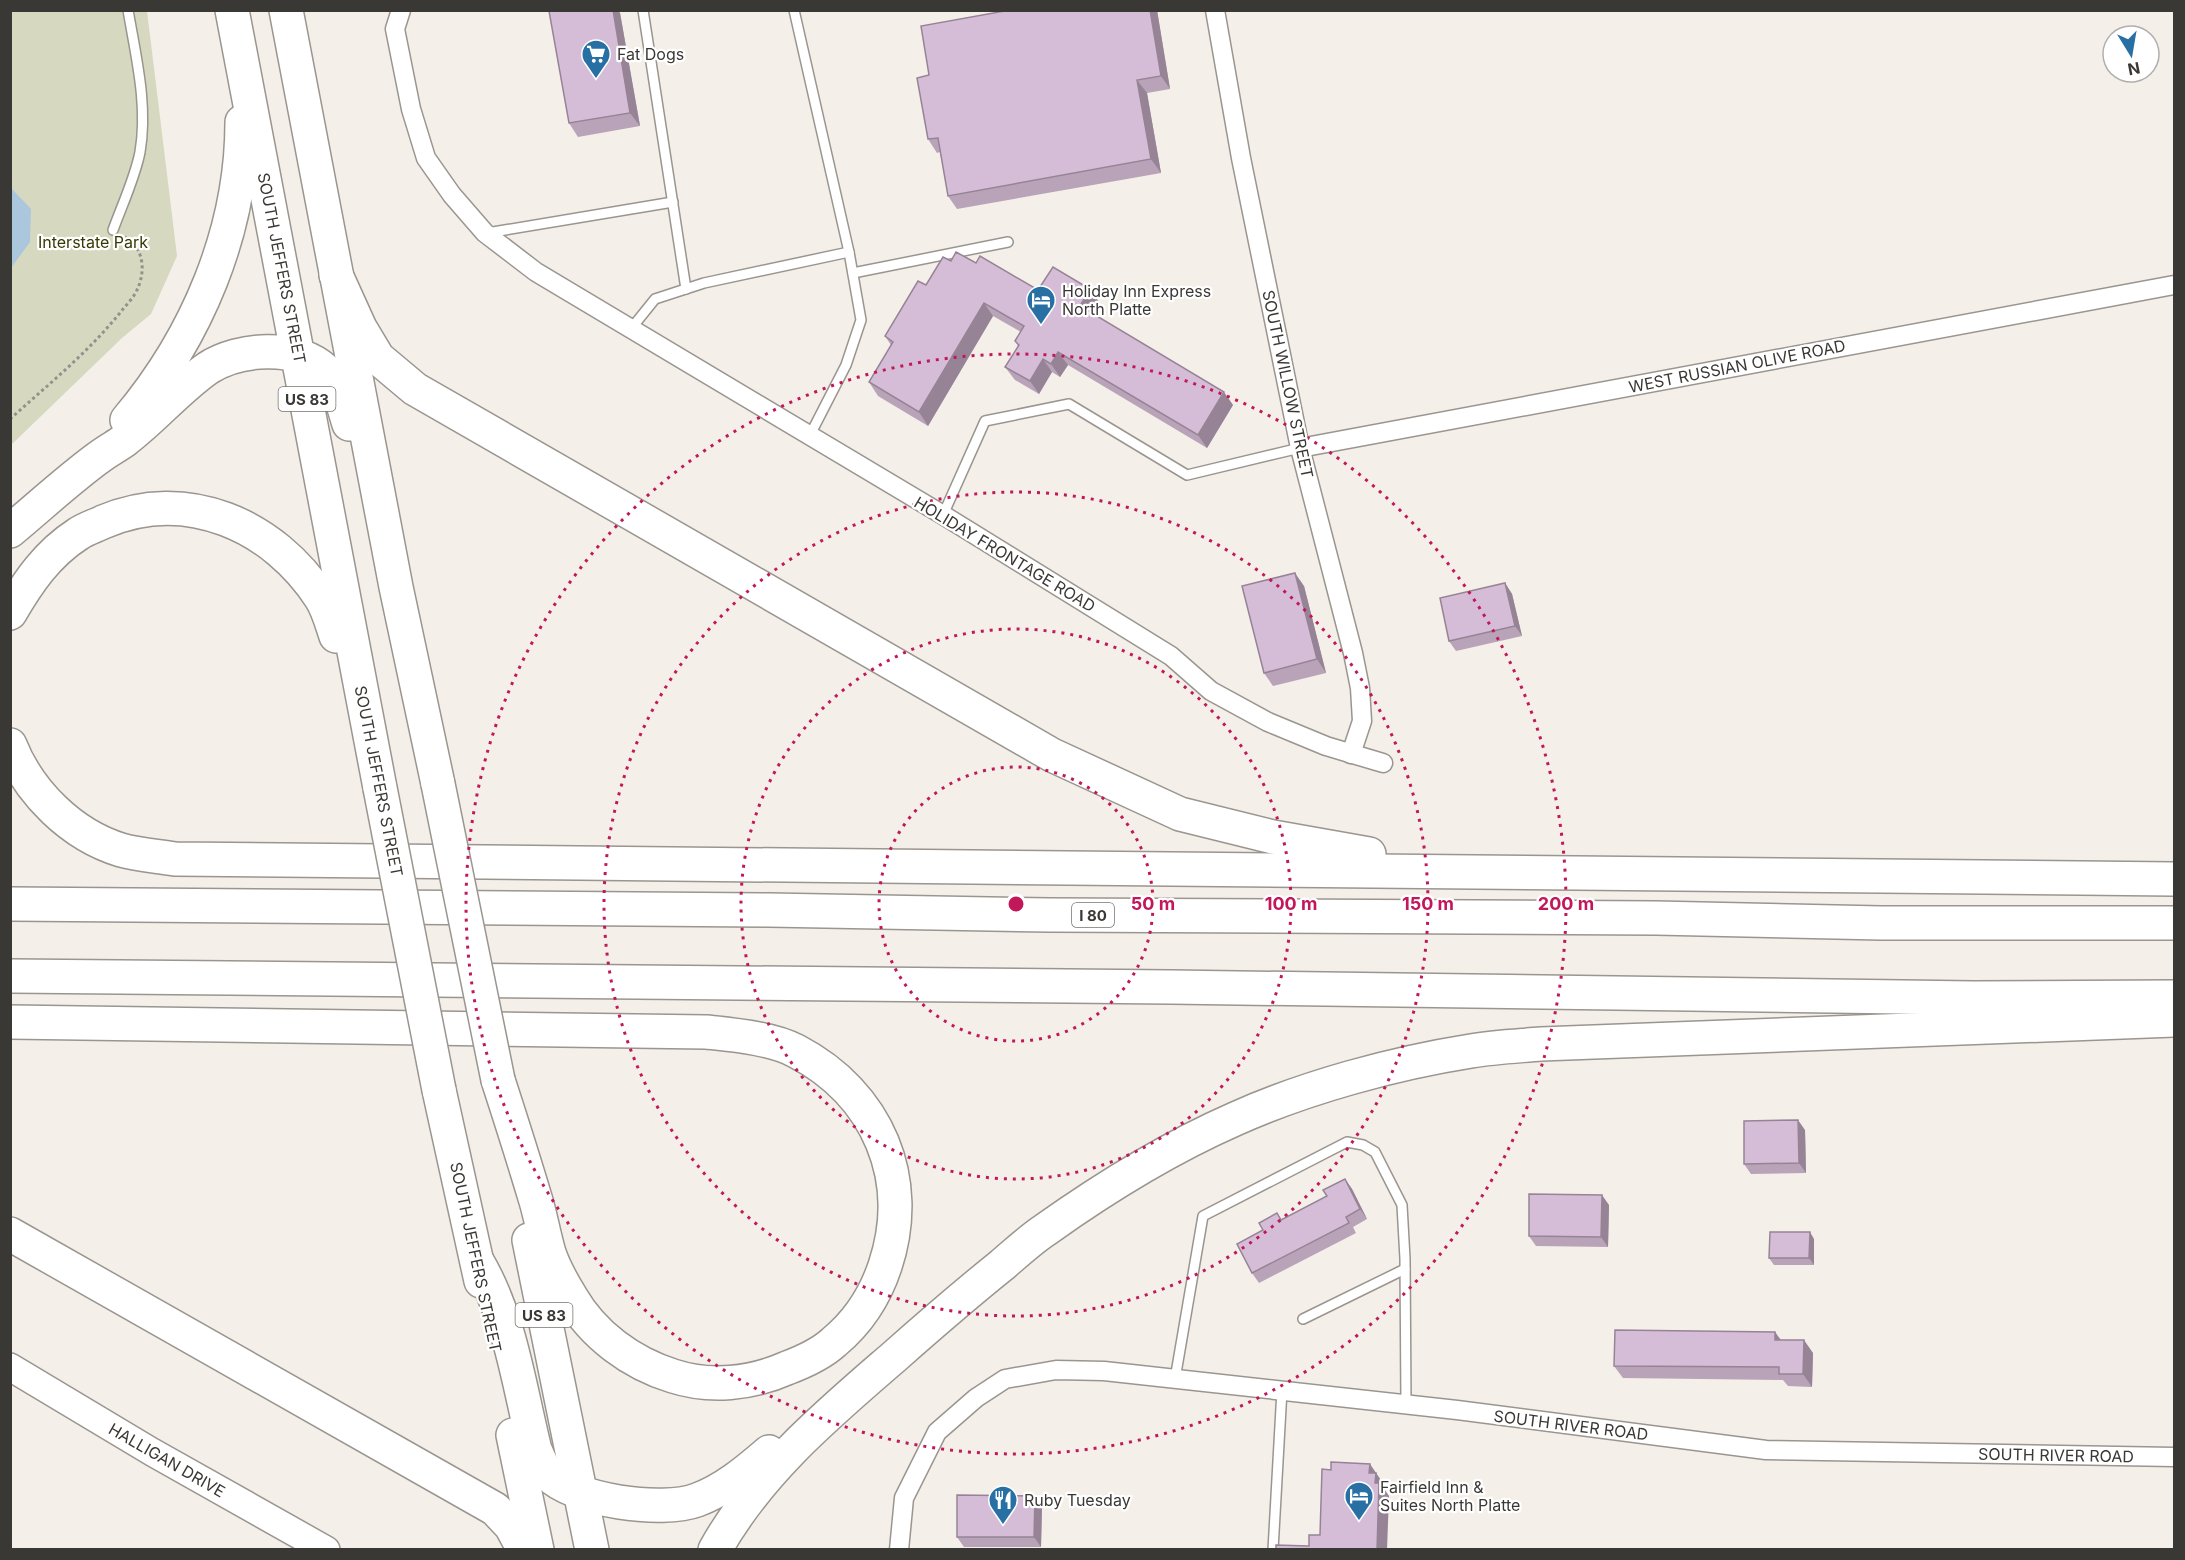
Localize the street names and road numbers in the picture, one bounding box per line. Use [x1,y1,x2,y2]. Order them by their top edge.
street label: SOUTH JEFFERS STREET [254,171,310,365]
street label: SOUTH WILLOW STREET [1258,288,1318,480]
street label: WEST RUSSIAN OLIVE ROAD [1627,335,1847,397]
road number: US 83 [278,387,336,411]
street label: HOLIDAY FRONTAGE ROAD [911,492,1099,616]
street label: SOUTH JEFFERS STREET [351,684,407,878]
road number: I 80 [1072,903,1114,927]
street label: SOUTH JEFFERS STREET [446,1160,506,1354]
road number: US 83 [516,1303,572,1327]
street label: SOUTH RIVER ROAD [1492,1406,1650,1444]
street label: HALLIGAN DRIVE [105,1419,229,1501]
street label: SOUTH RIVER ROAD [1978,1444,2134,1466]

